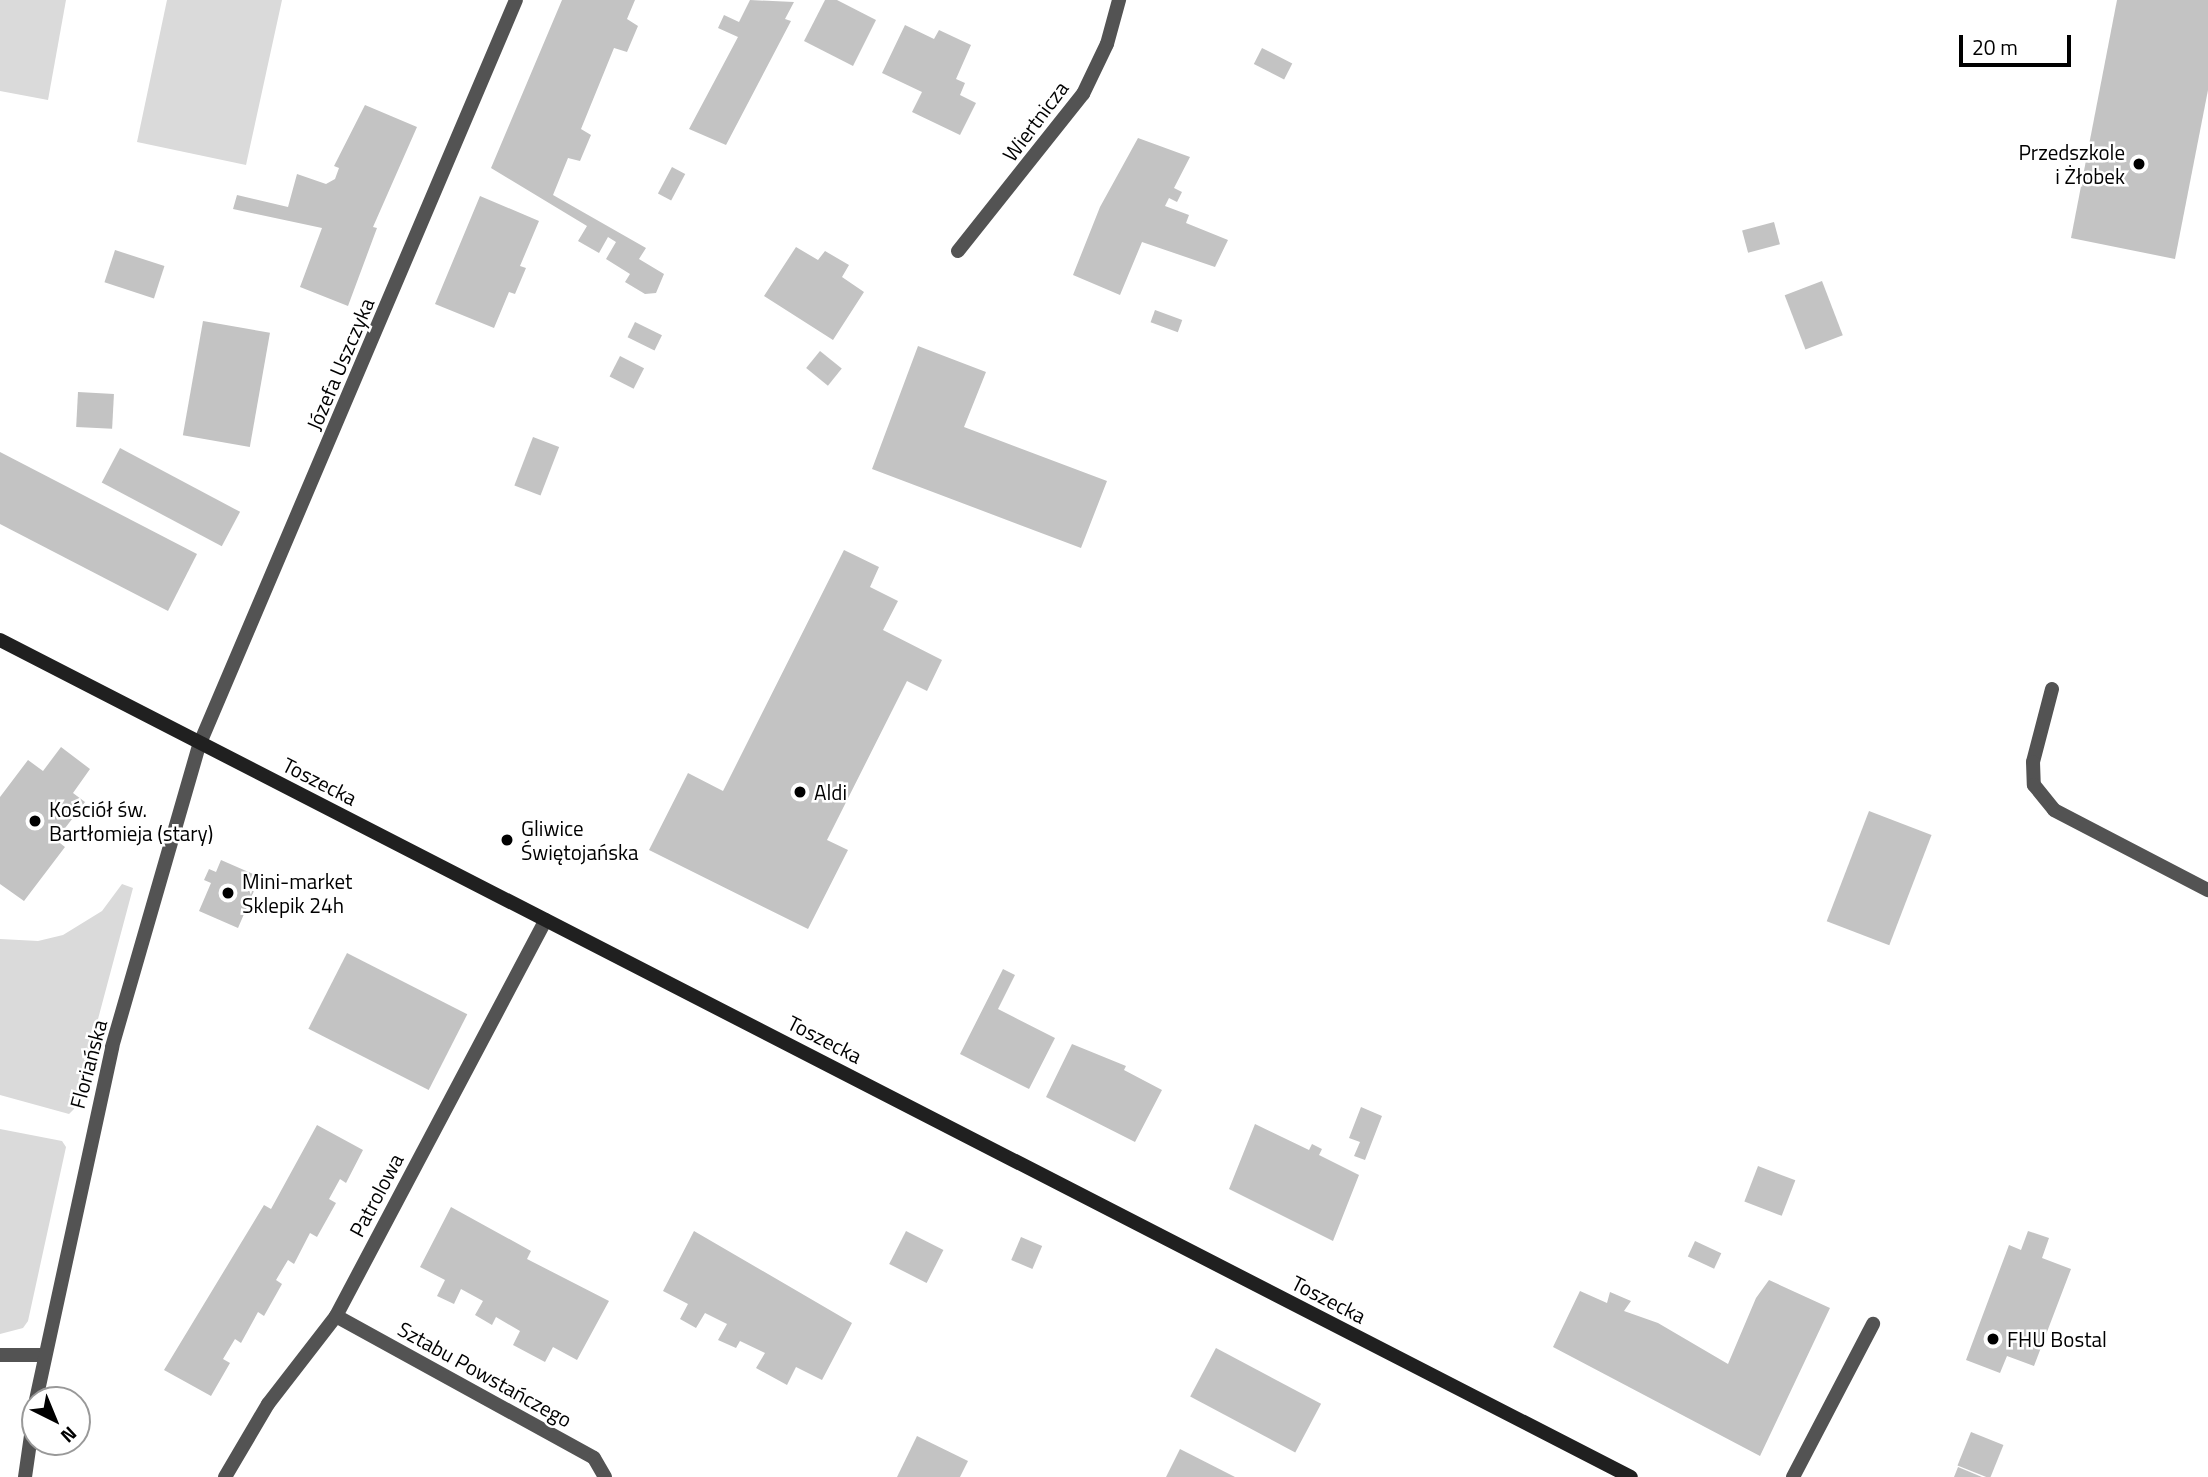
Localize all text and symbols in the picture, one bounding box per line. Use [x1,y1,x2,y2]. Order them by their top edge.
scale bar [1963,21,2075,65]
text: 20 m [1972,31,2018,63]
street label: Wiertnicza [997,76,1073,166]
place label: Przedszkole i Żłobek [2018,139,2125,189]
marker: Przedszkole i Żłobek [2131,156,2147,172]
street label: Józefa Uszczyka [301,294,379,434]
street label: Toszecka [279,752,361,810]
place label: Aldi [814,779,847,805]
marker: Aldi [792,784,808,800]
place label: Kościół św. Bartłomieja (stary) [49,796,213,846]
marker: Kościół św. Bartłomieja (stary) [27,813,43,829]
place label: Gliwice Świętojańska [521,815,638,865]
marker: Gliwice Świętojańska [499,832,515,848]
place label: Mini-market Sklepik 24h [242,868,352,918]
marker: Mini-market Sklepik 24h [220,885,236,901]
street label: Toszecka [784,1010,866,1068]
street label: Floriańska [64,1017,112,1111]
street label: Patrolowa [344,1149,408,1241]
street label: Toszecka [1288,1270,1370,1328]
street label: Sztabu Powstańczego [394,1316,576,1432]
place label: FHU Bostal [2007,1326,2107,1352]
marker: FHU Bostal [1985,1331,2001,1347]
north arrow [21,1386,91,1456]
text: N [55,1420,84,1450]

